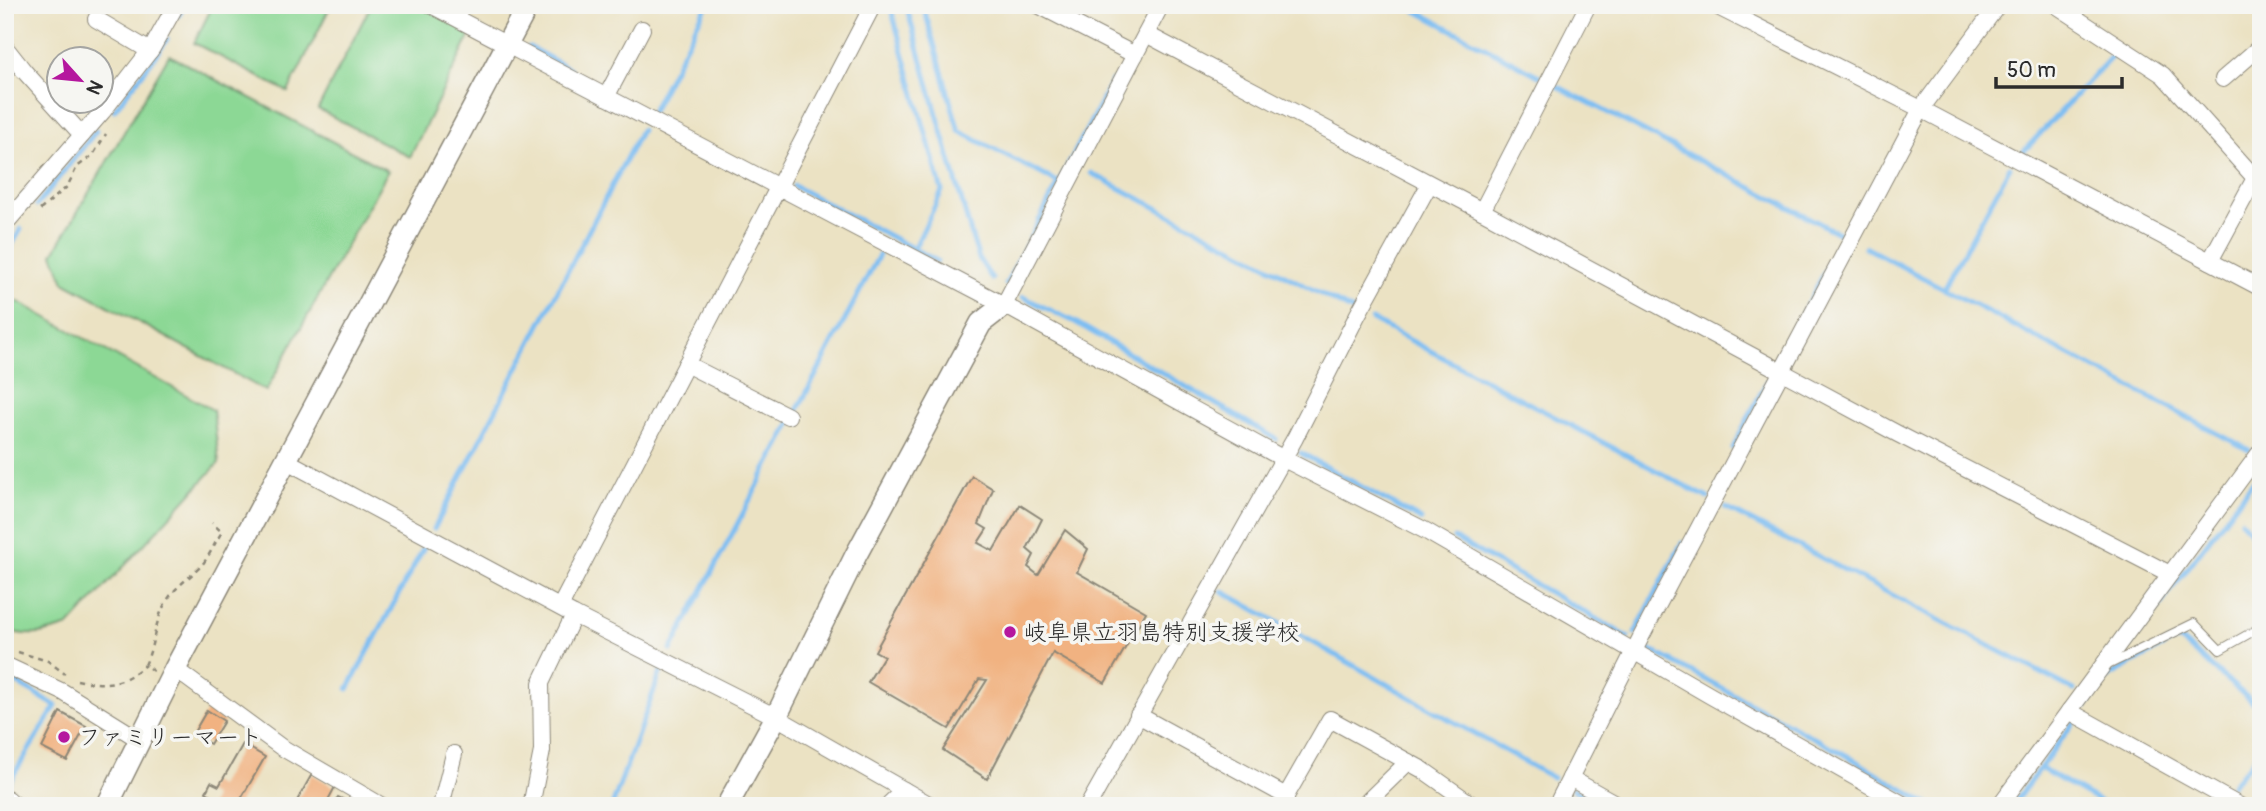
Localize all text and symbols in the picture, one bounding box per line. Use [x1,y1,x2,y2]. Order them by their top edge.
north arrow [46,46,116,116]
scale bar [1996,46,2122,90]
text: 50 m [2007,57,2056,84]
text: N [81,76,108,99]
place label: 岐阜県立羽島特別支援学校 [1024,618,1300,647]
marker: 岐阜県立羽島特別支援学校 [1002,624,1018,640]
place label: ファミリーマート [78,723,262,752]
marker: ファミリーマート [56,729,72,745]

